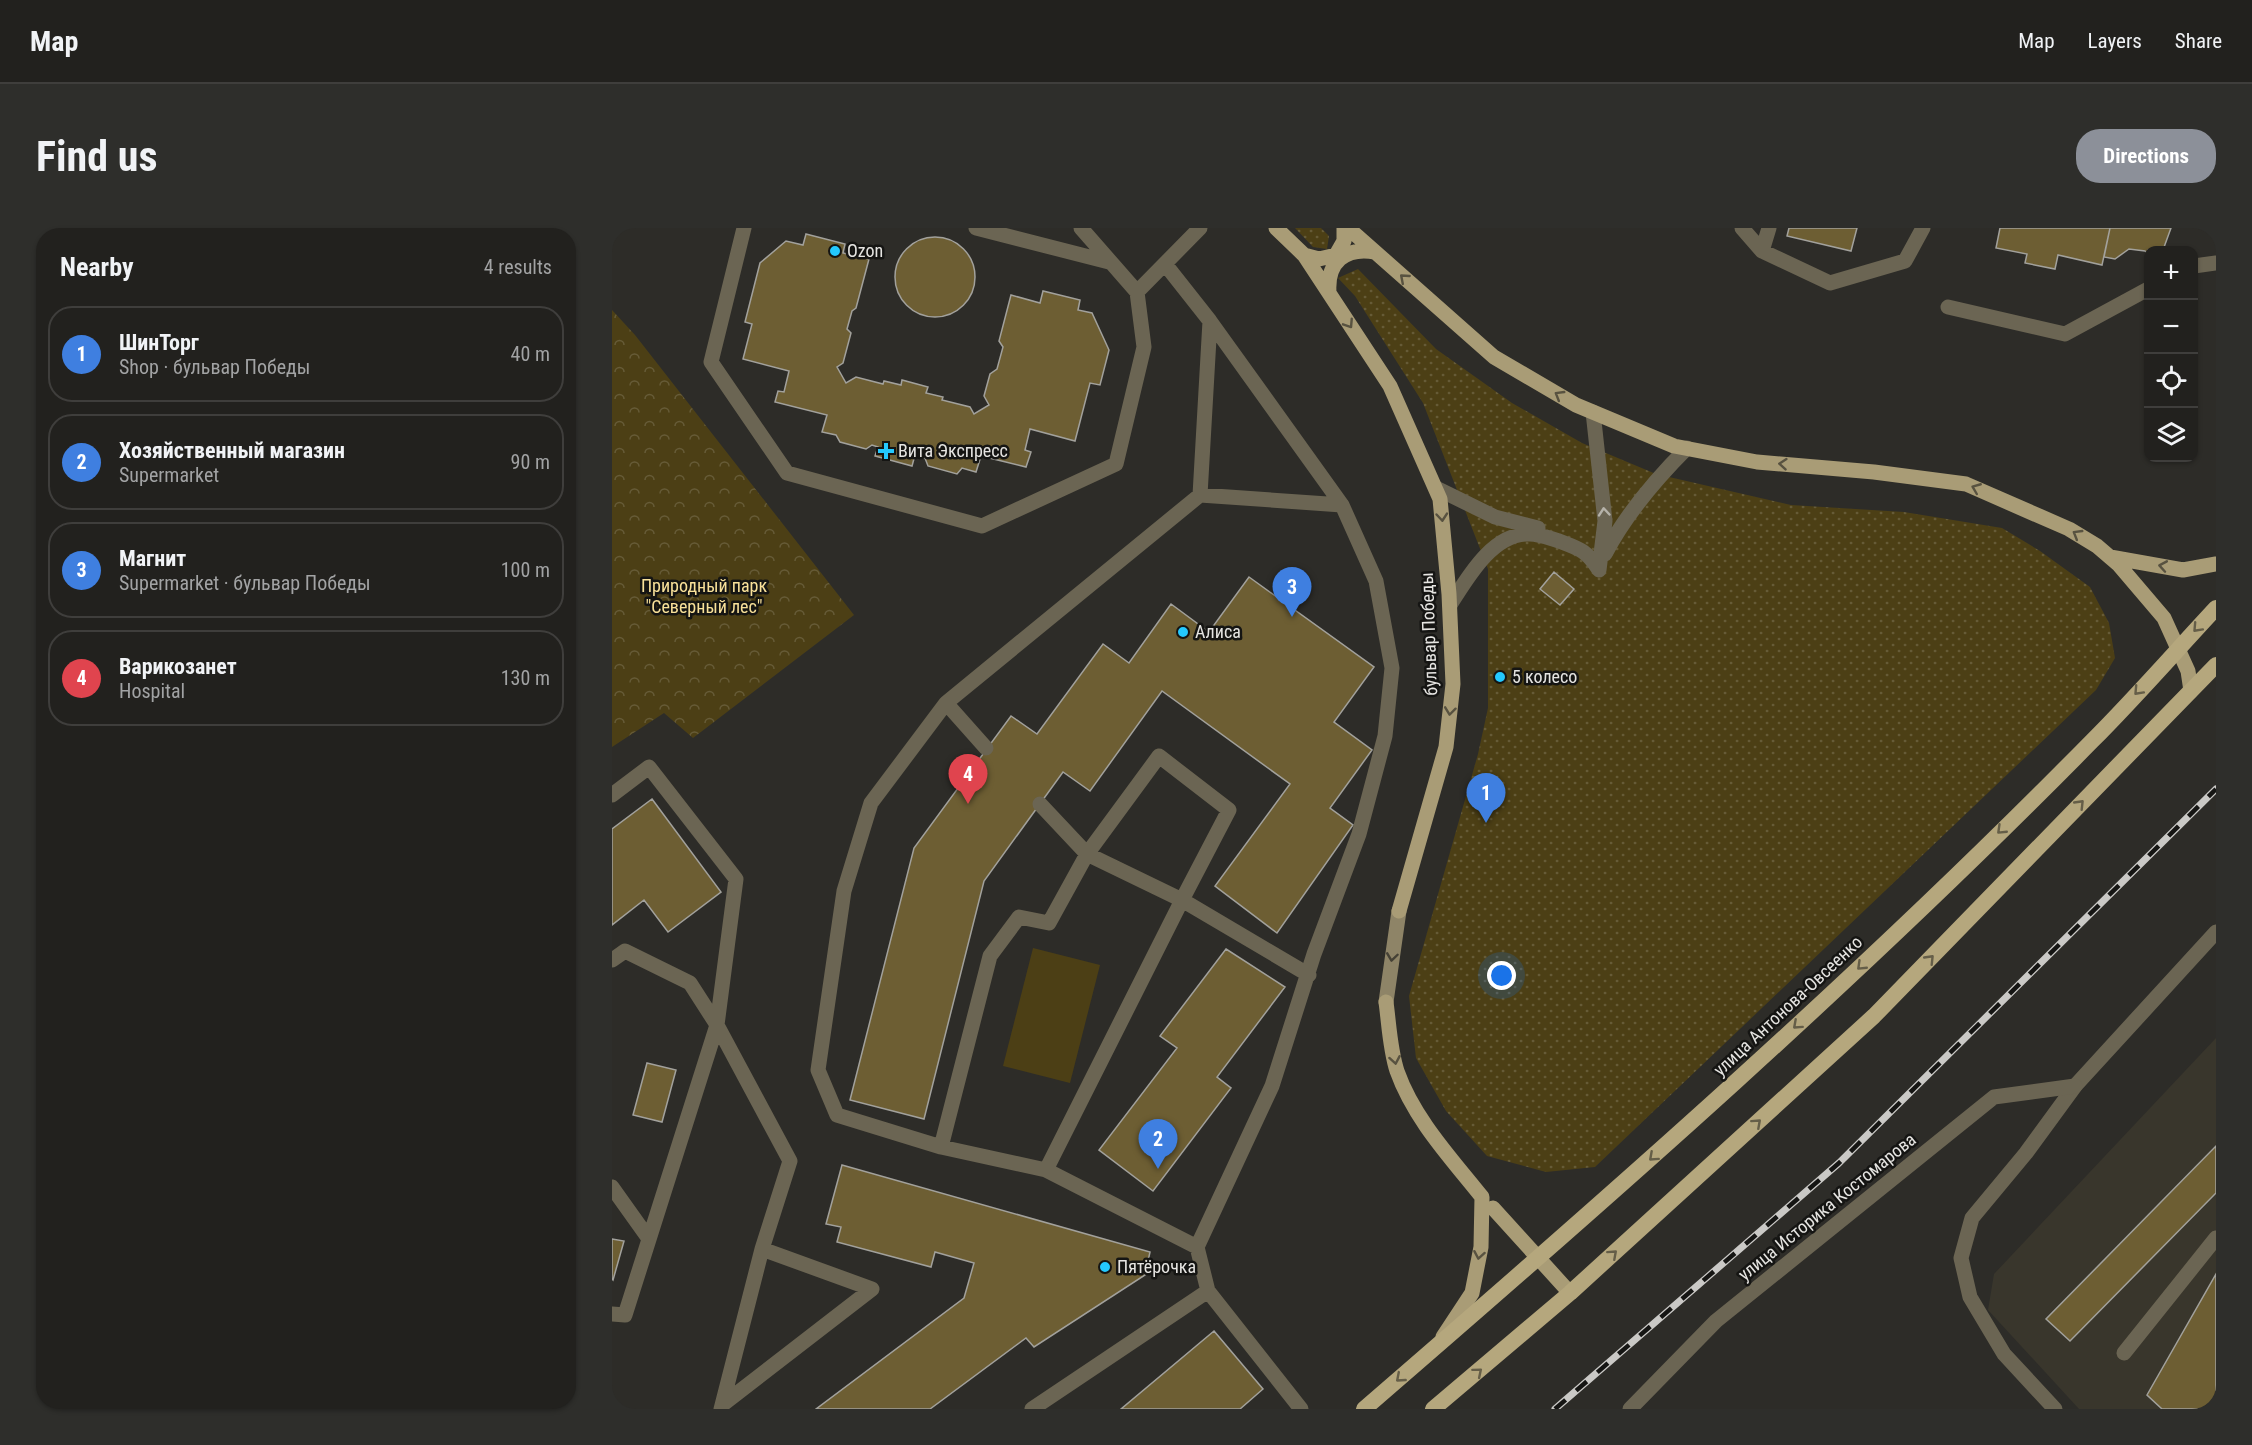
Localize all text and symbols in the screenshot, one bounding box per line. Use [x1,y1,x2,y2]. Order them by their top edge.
text: Map [30,25,78,58]
text: Map [2018,29,2055,53]
text: Layers [2088,29,2142,53]
text: Share [2175,29,2222,53]
button: Directions [2076,129,2216,183]
text: Find us [36,132,157,181]
place label: Ozon [847,240,883,261]
marker: Ozon [828,244,842,258]
map controls [2144,246,2198,462]
button: + [2144,246,2198,300]
text: Nearby [60,252,134,282]
text: 4 results [484,255,552,279]
one-way arrow [1400,274,1411,285]
button: − [2144,300,2198,354]
one-way arrow [1342,318,1354,328]
text: ШинТорг [119,330,199,355]
text: 1 [76,342,87,366]
text: 40 m [511,342,550,366]
button: locate [2144,354,2198,408]
text: Shop · бульвар Победы [119,355,310,379]
one-way arrow [1555,391,1565,403]
button: layers [2144,408,2198,462]
text: Хозяйственный магазин [119,438,345,463]
place label: Вита Экспресс [898,440,1008,461]
marker: Вита Экспресс [879,444,893,458]
text: 2 [76,450,87,474]
text: 90 m [511,450,550,474]
one-way arrow [1779,458,1788,471]
text: Supermarket [119,463,219,487]
one-way arrow [1972,483,1983,495]
one-way arrow [1598,508,1611,517]
one-way arrow [1435,512,1448,522]
one-way arrow [2073,529,2083,541]
text: Магнит [119,546,186,571]
text: 3 [76,558,87,582]
text: 100 m [501,558,550,582]
one-way arrow [2158,560,2168,573]
pin: 3 [1272,568,1312,617]
text: Supermarket · бульвар Победы [119,571,371,595]
street label: бульвар Победы [1416,572,1441,696]
park label: Природный парк "Северный лес" [641,575,767,617]
place label: Алиса [1195,621,1241,642]
one-way arrow [2193,621,2204,632]
marker: Алиса [1176,625,1190,639]
text: Варикозанет [119,654,237,679]
text: 4 [76,666,87,690]
text: 130 m [501,666,550,690]
place label: 5 колесо [1512,666,1577,687]
marker: 5 колесо [1493,670,1507,684]
text: Hospital [119,679,185,703]
one-way arrow [2134,685,2145,695]
one-way arrow [1444,707,1457,716]
pin: 4 [948,754,988,804]
pin: 1 [1466,774,1506,823]
one-way arrow [2073,801,2084,812]
one-way arrow [1997,823,2008,834]
street label: улица Антонова-Овсеенко [1709,931,1866,1080]
one-way arrow [1387,952,1399,961]
one-way arrow [1922,956,1933,967]
one-way arrow [1857,958,1868,969]
your location [1487,961,1516,990]
one-way arrow [1793,1018,1804,1029]
one-way arrow [1389,1055,1401,1064]
one-way arrow [1750,1119,1761,1130]
pin: 2 [1138,1120,1178,1169]
street label: улица Историка Костомарова [1734,1129,1920,1285]
one-way arrow [1649,1149,1660,1160]
one-way arrow [1473,1250,1486,1260]
one-way arrow [1606,1250,1617,1261]
place label: Пятёрочка [1117,1256,1196,1277]
marker: Пятёрочка [1098,1260,1112,1274]
one-way arrow [1471,1368,1482,1379]
one-way arrow [1396,1371,1407,1382]

